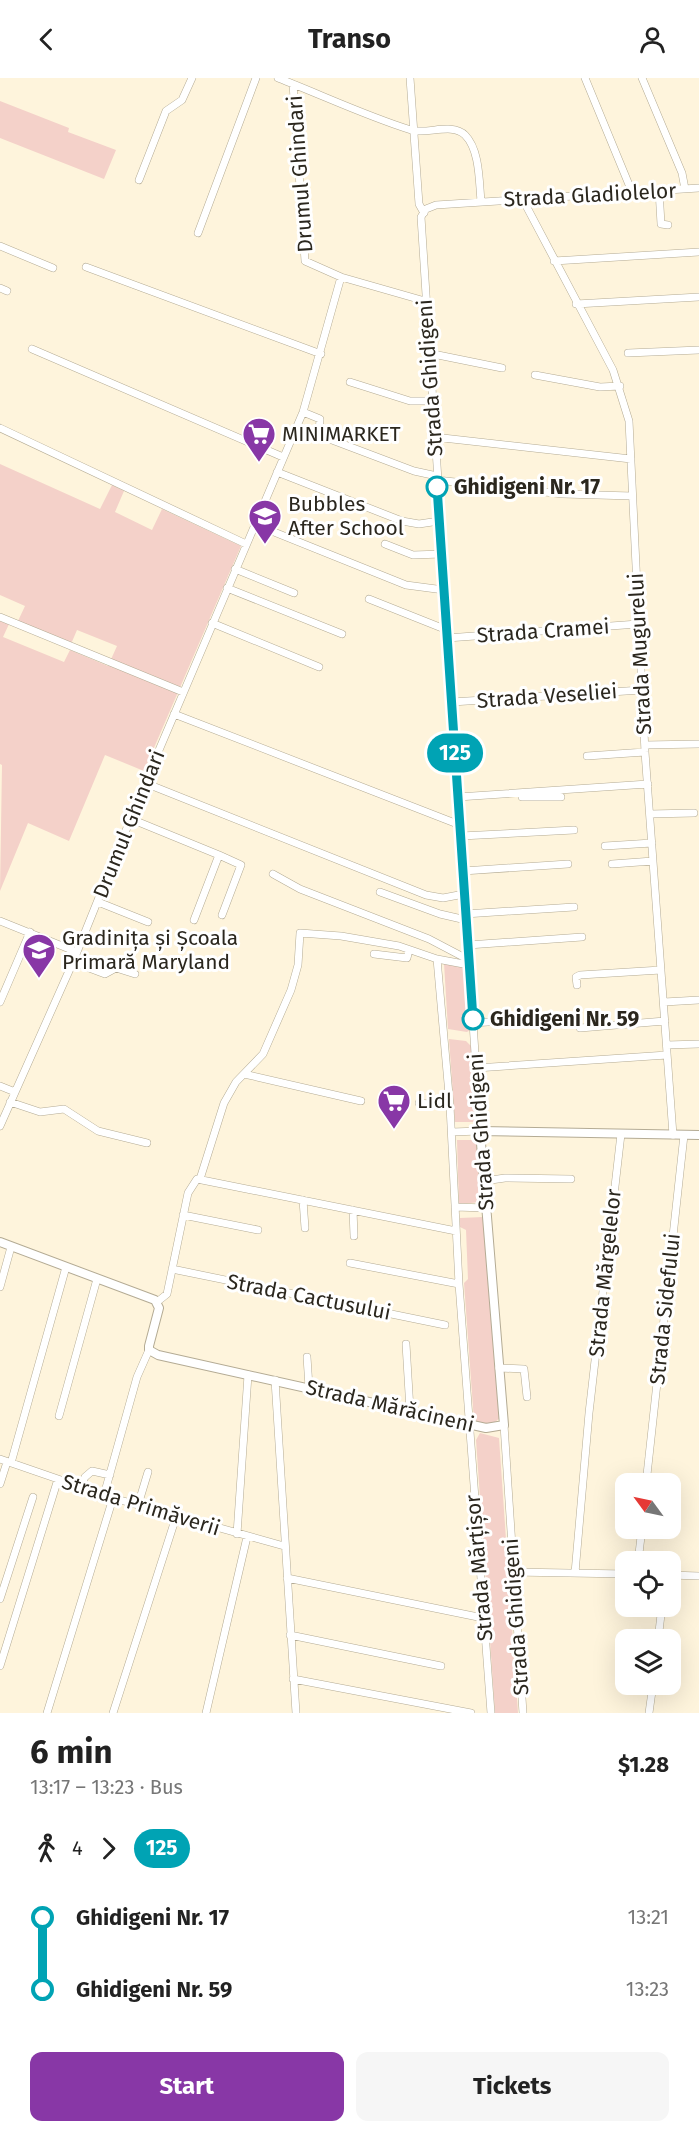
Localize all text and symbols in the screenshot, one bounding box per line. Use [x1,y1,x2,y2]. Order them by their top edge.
icon: back [30,23,63,56]
text: Transo [308,23,391,55]
icon: person [636,23,669,56]
street label: Drumul Ghindari [282,94,318,254]
street label: Strada Gladiolelor [503,177,677,213]
street label: Strada Ghidigeni [412,298,448,458]
supermarket icon: MINIMARKET [241,416,277,463]
place label: MINIMARKET [282,421,401,447]
place label: Ghidigeni Nr. 17 [454,474,600,500]
marker: Ghidigeni Nr. 17 [426,476,448,498]
place label: Bubbles After School [288,491,404,541]
school or university icon: Bubbles After School [247,498,283,545]
street label: Strada Mugurelui [623,572,657,736]
street label: Strada Cramei [476,613,610,649]
street label: Strada Veseliei [476,678,618,714]
line badge: 125 [420,734,490,772]
text: 125 [439,740,471,766]
street label: Drumul Ghindari [87,746,171,902]
place label: Gradinița și Școala Primară Maryland [62,925,238,975]
school or university icon: Gradinița și Școala Primară Maryland [21,932,57,979]
place label: Ghidigeni Nr. 59 [490,1006,639,1032]
marker: Ghidigeni Nr. 59 [462,1008,484,1030]
street label: Strada Ghidigeni [463,1052,499,1212]
supermarket icon: Lidl [376,1083,412,1130]
place label: Lidl [417,1088,452,1114]
street label: Strada Mărgelelor [583,1188,627,1358]
street label: Strada Sidefului [644,1232,686,1386]
street label: Strada Cactusului [225,1268,393,1326]
street label: Strada Mărăcineni [303,1374,477,1438]
street label: Strada Primăverii [59,1469,223,1541]
north arrow [615,1473,681,1539]
map controls [615,1473,681,1695]
street label: Strada Mărțișor [460,1494,498,1642]
street label: Strada Ghidigeni [498,1537,534,1697]
button: locate [615,1551,681,1617]
button: layers [615,1629,681,1695]
text: 6 min [30,1732,113,1772]
text: $1.28 [618,1751,669,1778]
text: 13:17 – 13:23 · Bus [30,1775,183,1799]
icon: walk [30,1832,63,1865]
icon: forward [92,1832,125,1865]
text: 125 [146,1835,178,1861]
text: 4 [72,1836,83,1860]
text: Ghidigeni Nr. 17 [76,1904,229,1931]
text: 13:21 [628,1905,669,1929]
text: Ghidigeni Nr. 59 [76,1976,232,2003]
text: 13:23 [626,1977,669,2001]
button: Start [30,2052,344,2121]
button: Tickets [356,2052,669,2121]

